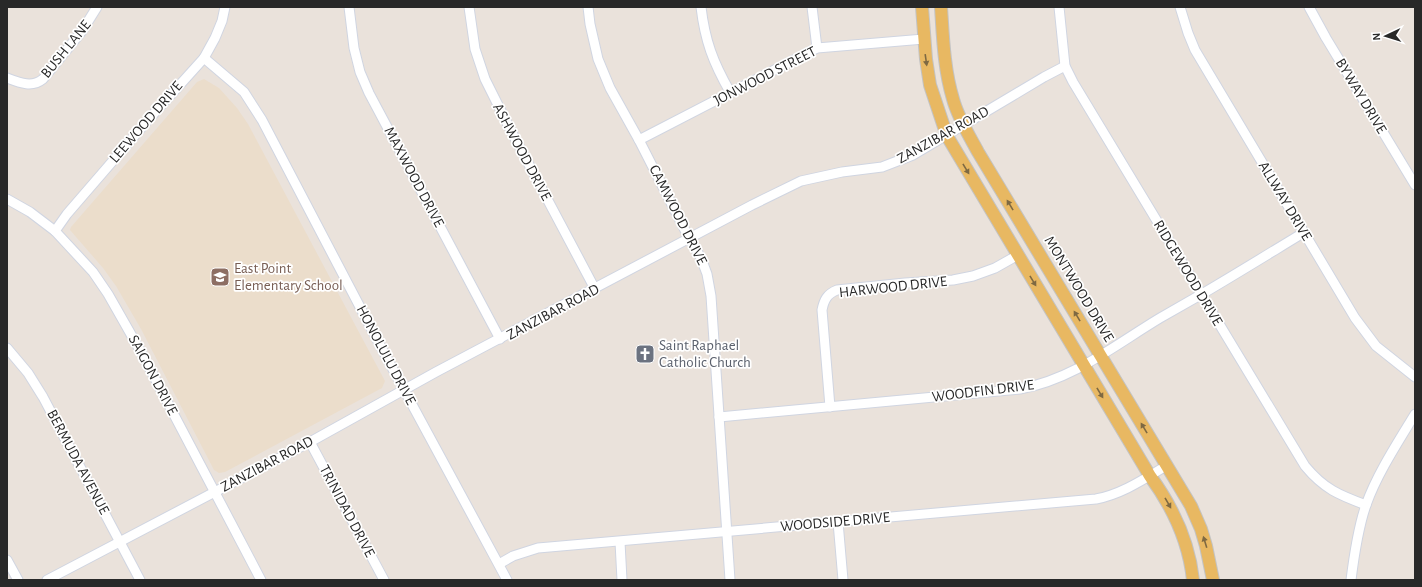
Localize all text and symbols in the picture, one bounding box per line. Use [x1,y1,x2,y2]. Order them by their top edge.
north arrow [1366,16,1406,56]
street label: BUSH LANE [38,17,94,81]
text: N [1371,32,1382,41]
street label: JONWOOD STREET [711,43,819,108]
one-way arrow [923,54,930,66]
street label: BYWAY DRIVE [1333,56,1389,136]
street label: LEEWOOD DRIVE [107,78,185,166]
street label: ASHWOOD DRIVE [490,101,554,203]
street label: ZANZIBAR ROAD [895,104,992,166]
street label: MAXWOOD DRIVE [381,124,447,230]
street label: ALLWAY DRIVE [1256,159,1314,243]
street label: CAMWOOD DRIVE [646,163,710,267]
one-way arrow [963,163,970,175]
one-way arrow [1006,200,1014,210]
street label: RIDGEWOOD DRIVE [1151,218,1225,328]
street label: MONTWOOD DRIVE [1042,233,1116,345]
place label: East Point Elementary School [234,261,343,293]
school or university icon: East Point Elementary School [209,266,231,288]
street label: HARWOOD DRIVE [838,274,948,300]
one-way arrow [1029,276,1037,286]
street label: ZANZIBAR ROAD [504,281,602,343]
street label: HONOLULU DRIVE [353,303,419,407]
one-way arrow [1074,310,1081,322]
street label: SAIGON DRIVE [126,333,180,417]
place label: Saint Raphael Catholic Church [659,338,751,370]
church icon: Saint Raphael Catholic Church [634,343,656,365]
street label: WOODFIN DRIVE [931,377,1035,405]
one-way arrow [1096,387,1103,398]
street label: BERMUDA AVENUE [44,407,112,517]
one-way arrow [1140,422,1147,434]
street label: ZANZIBAR ROAD [218,433,316,495]
street label: TRINIDAD DRIVE [316,463,378,559]
one-way arrow [1164,497,1171,509]
street label: WOODSIDE DRIVE [780,510,890,534]
one-way arrow [1202,536,1208,548]

